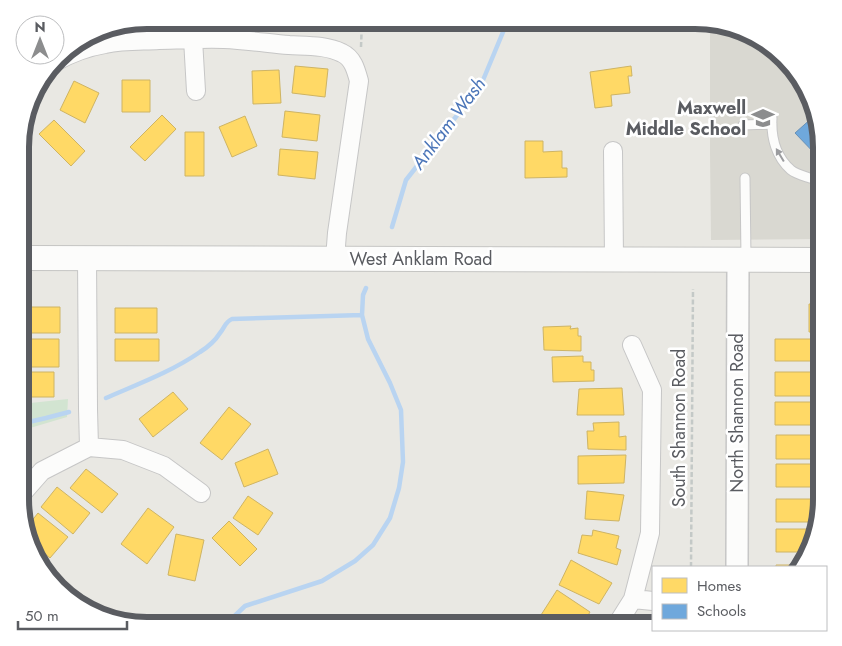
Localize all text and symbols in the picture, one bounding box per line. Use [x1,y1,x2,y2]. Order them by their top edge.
north arrow [15,15,65,65]
text: N [34,17,46,37]
water label: Anklam Wash [404,72,492,176]
place label: Maxwell Middle School [626,95,746,142]
school or university icon: Maxwell Middle School [750,105,776,131]
one-way arrow [776,149,785,162]
street label: West Anklam Road [350,246,492,272]
street label: North Shannon Road [724,333,750,493]
street label: South Shannon Road [666,349,692,507]
legend [652,566,827,631]
text: Homes [697,575,741,597]
scale bar [18,598,126,630]
text: Schools [697,600,746,622]
text: 50 m [25,605,59,627]

